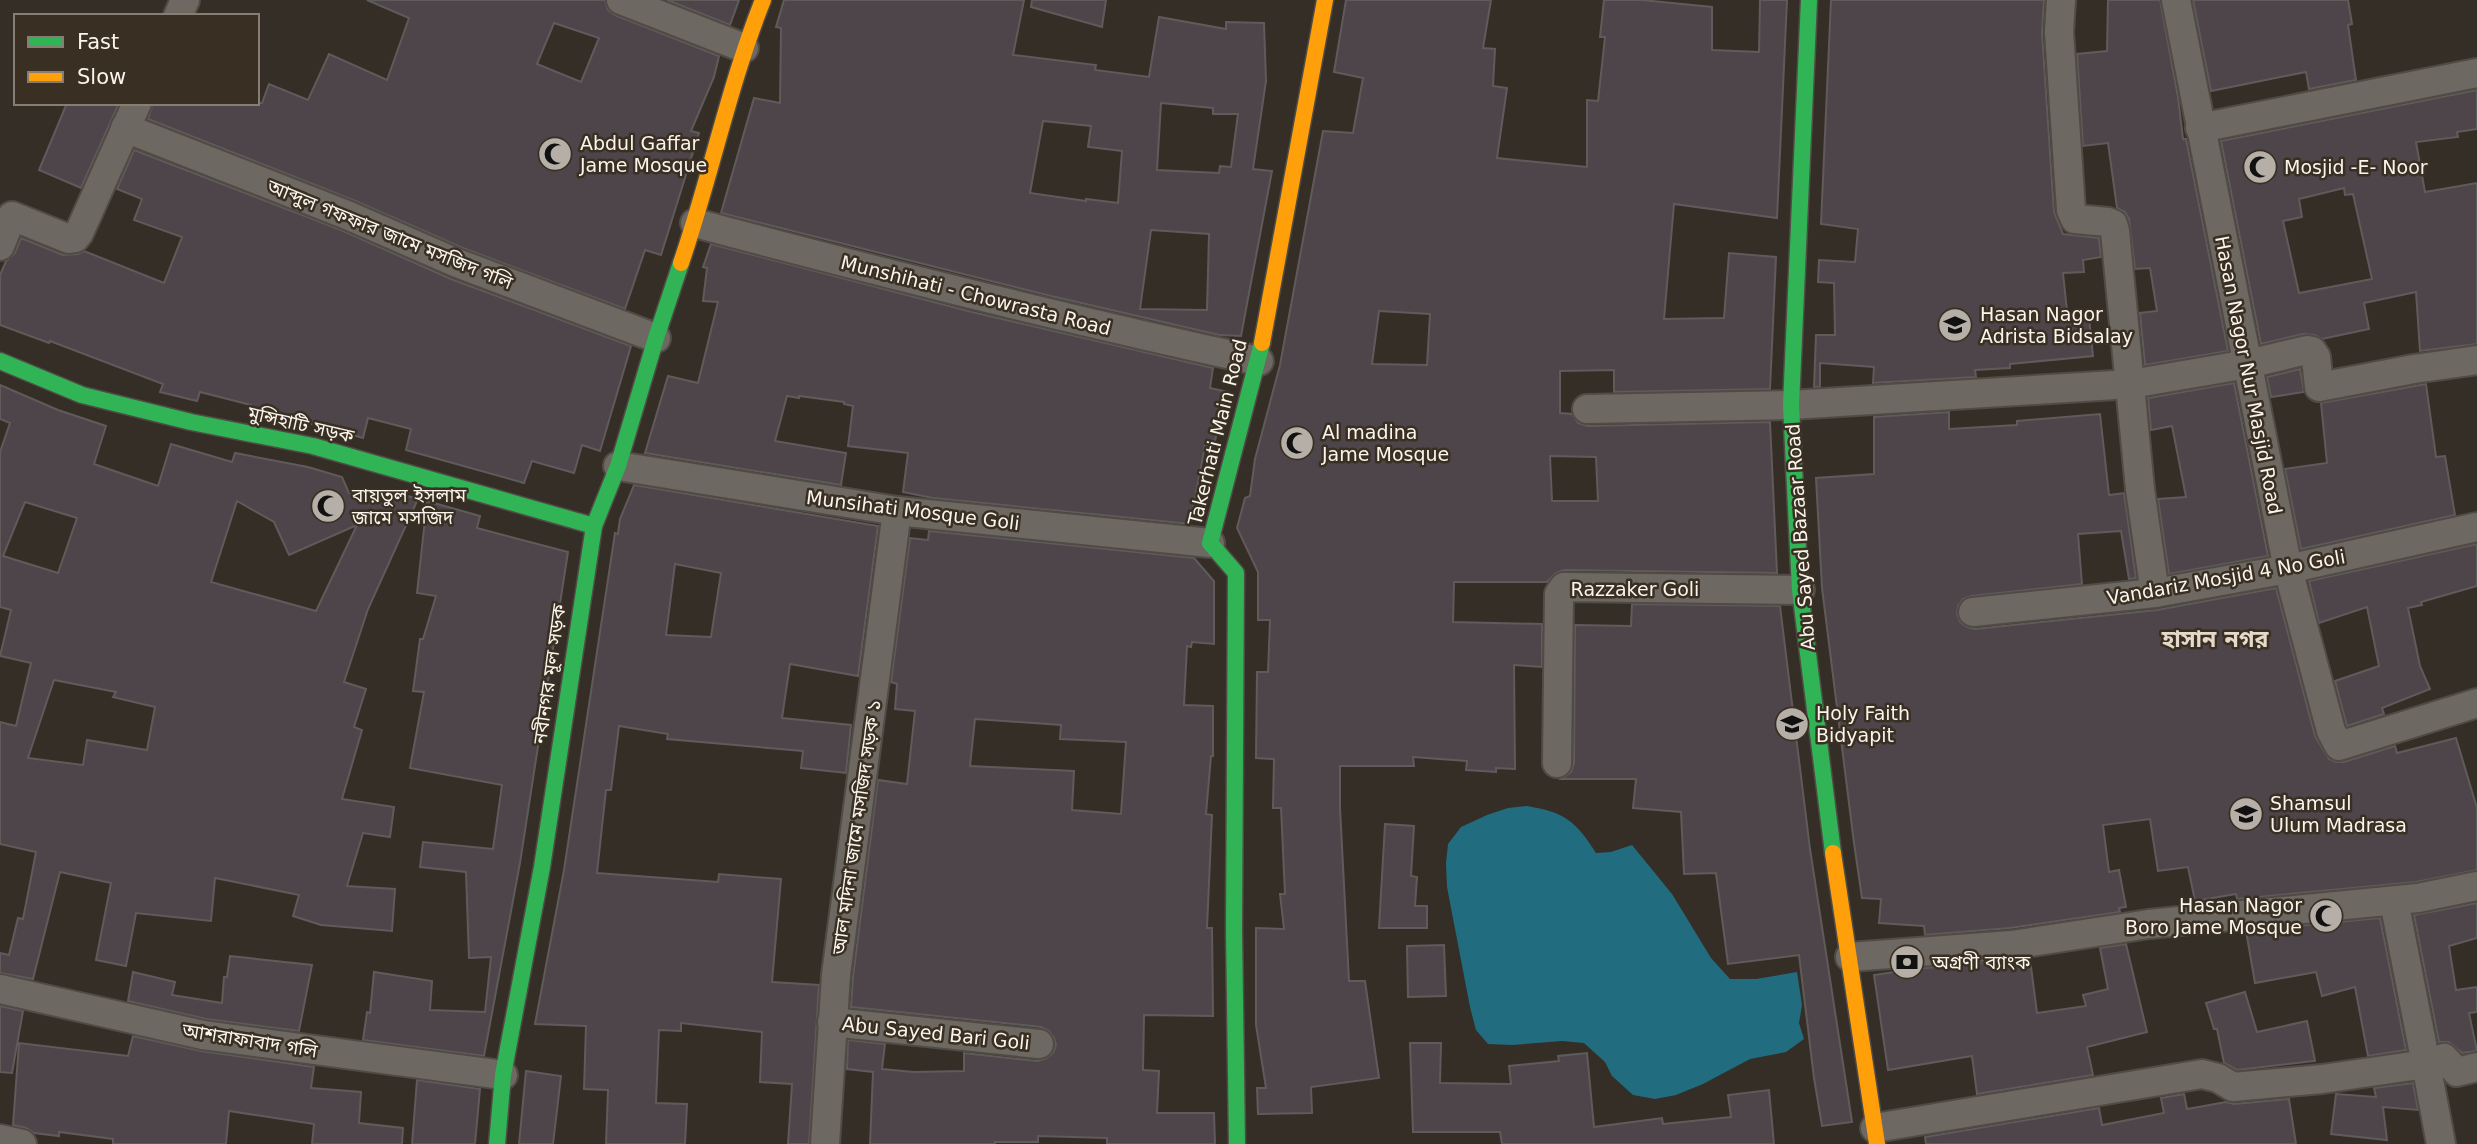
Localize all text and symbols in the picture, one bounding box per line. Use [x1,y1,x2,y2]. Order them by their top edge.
legend [14,14,259,105]
text: Fast [77,30,119,54]
text: Slow [77,65,126,89]
place label: Abdul Gaffar Jame Mosque [579,132,707,176]
mosque icon: Abdul Gaffar Jame Mosque [536,135,574,173]
mosque icon: Mosjid -E- Noor [2241,148,2279,186]
place label: Mosjid -E- Noor [2284,156,2428,178]
street label: আব্দুল গফফার জামে মসজিদ গলি [263,174,517,294]
street label: Hasan Nagor Nur Masjid Road [2211,234,2287,516]
street label: Munshihati - Chowrasta Road [839,251,1113,339]
place label: Hasan Nagor Adrista Bidsalay [1980,303,2133,347]
school or university icon: Hasan Nagor Adrista Bidsalay [1936,306,1974,344]
street label: Takerhati Main Road [1183,337,1251,528]
street label: মুন্সিহাটি সড়ক [245,401,357,448]
place label: Al madina Jame Mosque [1321,421,1449,465]
street label: Abu Sayed Bazaar Road [1781,423,1819,651]
mosque icon: Al madina Jame Mosque [1278,424,1316,462]
place label: বায়তুল ইসলাম জামে মসজিদ [351,484,467,528]
street label: Munsihati Mosque Goli [805,486,1021,534]
mosque icon: বায়তুল ইসলাম জামে মসজিদ [309,487,347,525]
street label: Vandariz Mosjid 4 No Goli [2105,545,2347,609]
street label: Razzaker Goli [1571,578,1699,600]
street label: নবীনগর মূল সড়ক [528,602,571,747]
district label: হাসান নগর [2161,626,2270,652]
street label: আল মদিনা জামে মসজিদ সড়ক ১ [827,698,885,957]
place label: Holy Faith Bidyapit [1816,702,1910,746]
school or university icon: Holy Faith Bidyapit [1773,705,1811,743]
place label: Shamsul Ulum Madrasa [2270,792,2407,836]
school or university icon: Shamsul Ulum Madrasa [2227,795,2265,833]
place label: Hasan Nagor Boro Jame Mosque [2125,894,2302,938]
mosque icon: Hasan Nagor Boro Jame Mosque [2307,897,2345,935]
bank icon: অগ্রণী ব্যাংক [1888,943,1926,981]
place label: অগ্রণী ব্যাংক [1931,951,2031,973]
street label: Abu Sayed Bari Goli [841,1012,1031,1054]
street label: আশরাফাবাদ গলি [180,1018,320,1062]

